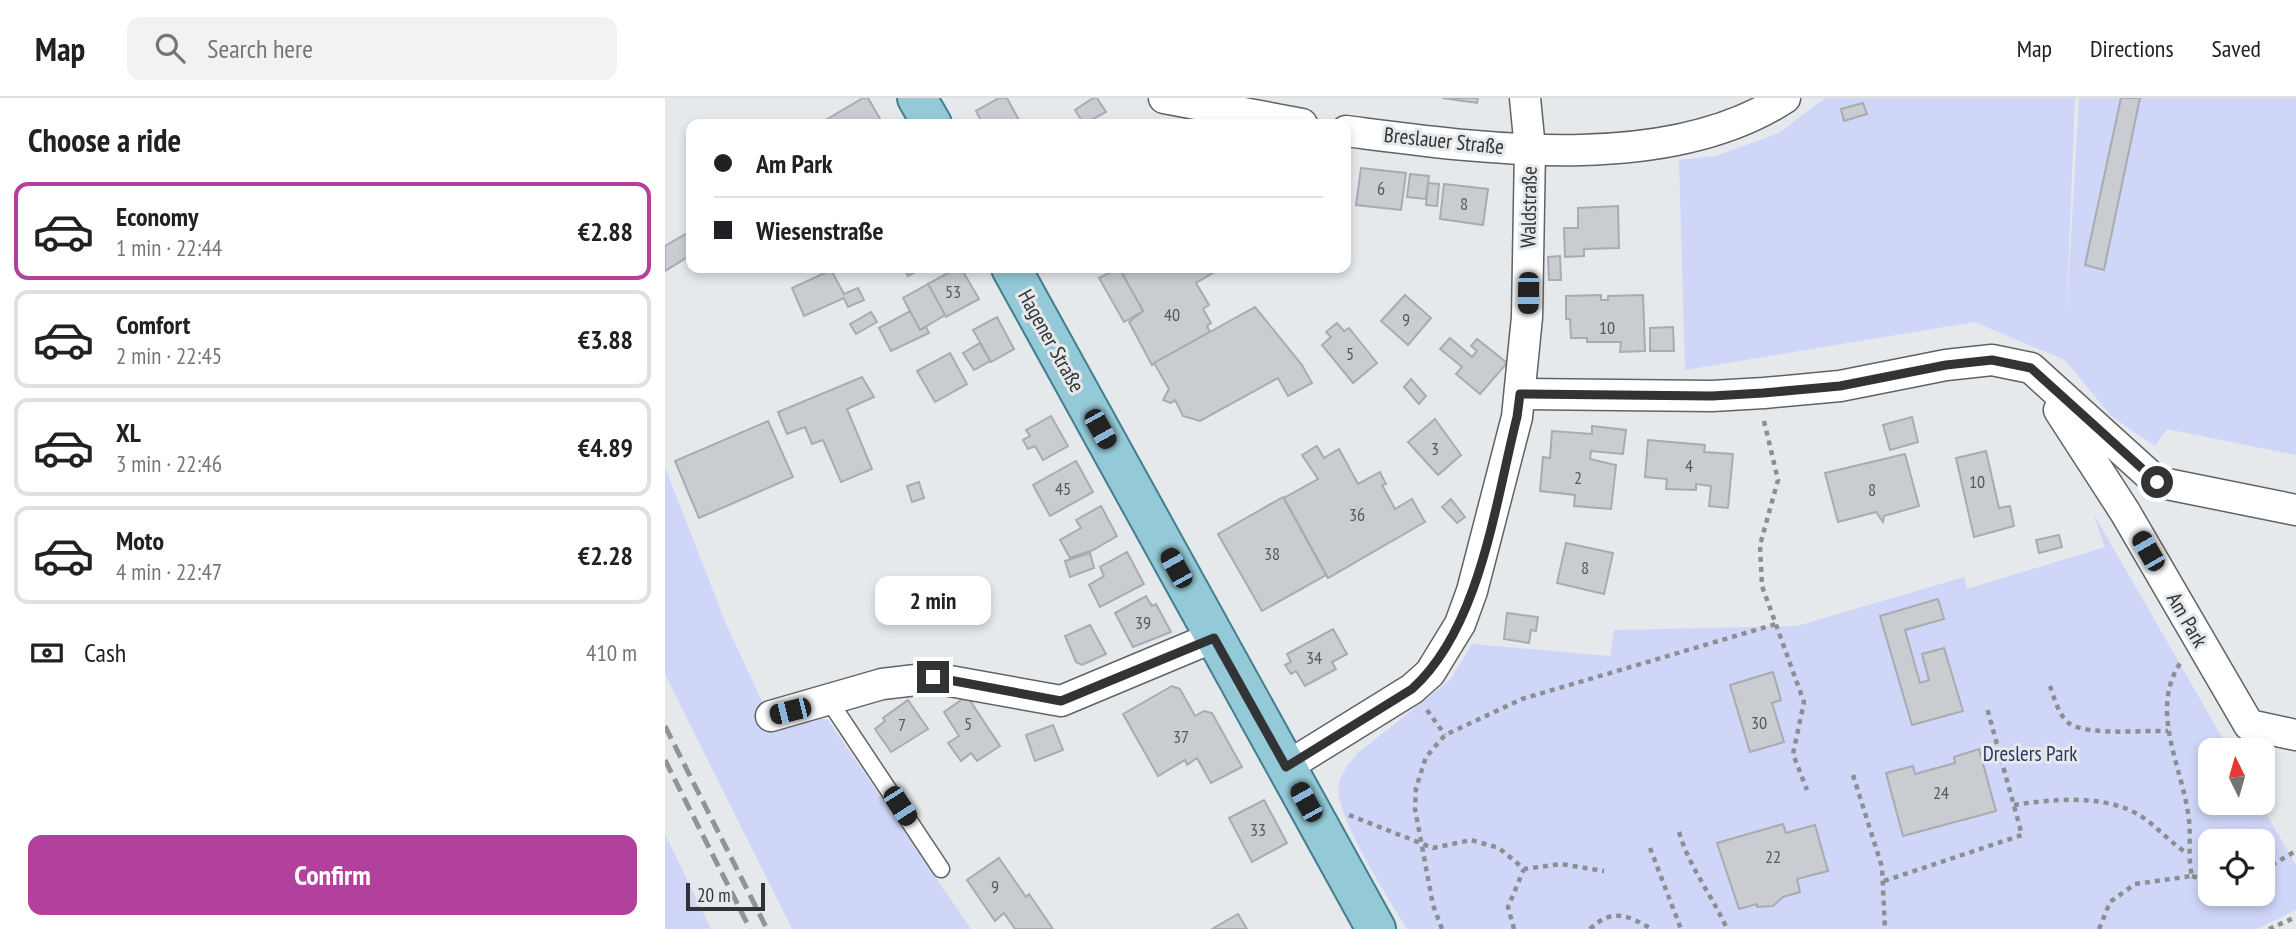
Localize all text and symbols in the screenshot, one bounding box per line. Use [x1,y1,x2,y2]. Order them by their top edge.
search box [127,17,617,80]
text: Map [35,27,85,70]
icon: search [151,29,189,67]
text: Search here [207,32,313,65]
text: Map [2017,33,2052,64]
text: Directions [2090,33,2174,64]
text: Saved [2212,33,2261,64]
text: Choose a ride [28,119,181,161]
street label: Breslauer Straße [1383,121,1505,160]
text: Am Park [756,147,832,180]
street label: Waldstraße [1514,166,1543,248]
house number: 6 [1377,177,1385,200]
house number: 8 [1460,192,1468,215]
icon: car [32,200,95,263]
text: Economy [116,200,198,233]
text: Wiesenstraße [756,214,884,247]
text: €2.88 [578,215,633,248]
text: 1 min · 22:44 [116,233,222,262]
car [1518,272,1539,314]
house number: 53 [945,280,961,303]
street label: Hagener Straße [1012,285,1091,397]
house number: 40 [1164,303,1180,326]
icon: car [32,308,95,371]
text: Comfort [116,308,190,341]
house number: 9 [1402,308,1410,331]
house number: 10 [1599,316,1615,339]
text: €3.88 [578,323,633,356]
text: 2 min · 22:45 [116,341,222,370]
house number: 5 [1346,342,1354,365]
car [1081,406,1120,452]
icon: car [32,416,95,479]
text: XL [116,416,141,449]
text: €4.89 [578,431,633,464]
house number: 3 [1431,437,1439,460]
text: 3 min · 22:46 [116,449,222,478]
house number: 4 [1685,454,1693,477]
house number: 2 [1574,466,1582,489]
route start [2141,466,2173,498]
house number: 10 [1969,470,1985,493]
house number: 45 [1055,477,1071,500]
house number: 8 [1868,478,1876,501]
house number: 36 [1349,503,1365,526]
icon: car [32,524,95,587]
text: Moto [116,524,164,557]
car [2129,528,2168,574]
text: €2.28 [578,539,633,572]
house number: 38 [1264,542,1280,565]
car [1157,545,1196,591]
house number: 8 [1581,556,1589,579]
text: 4 min · 22:47 [116,557,222,586]
callout: 2 min [875,575,991,624]
text: 2 min [910,586,956,615]
street label: Am Park [2161,587,2214,652]
house number: 39 [1135,611,1151,634]
icon: cash [28,634,66,672]
text: Cash [84,636,126,669]
text: 410 m [586,638,637,667]
house number: 34 [1306,646,1322,669]
route end [917,661,949,693]
car [768,696,813,726]
house number: 30 [1751,711,1767,734]
house number: 5 [964,712,972,735]
house number: 7 [898,713,906,736]
house number: 37 [1173,725,1189,748]
north arrow [2198,738,2275,816]
map controls [2198,738,2275,906]
park label: Dreslers Park [1983,740,2077,767]
car [1287,779,1326,825]
house number: 24 [1933,781,1949,804]
car [880,783,921,829]
house number: 33 [1250,818,1266,841]
button: locate [2198,829,2275,906]
button: Confirm [28,835,637,915]
house number: 22 [1765,845,1781,868]
house number: 9 [991,875,999,898]
scale bar [686,880,765,912]
text: 20 m [697,883,731,907]

